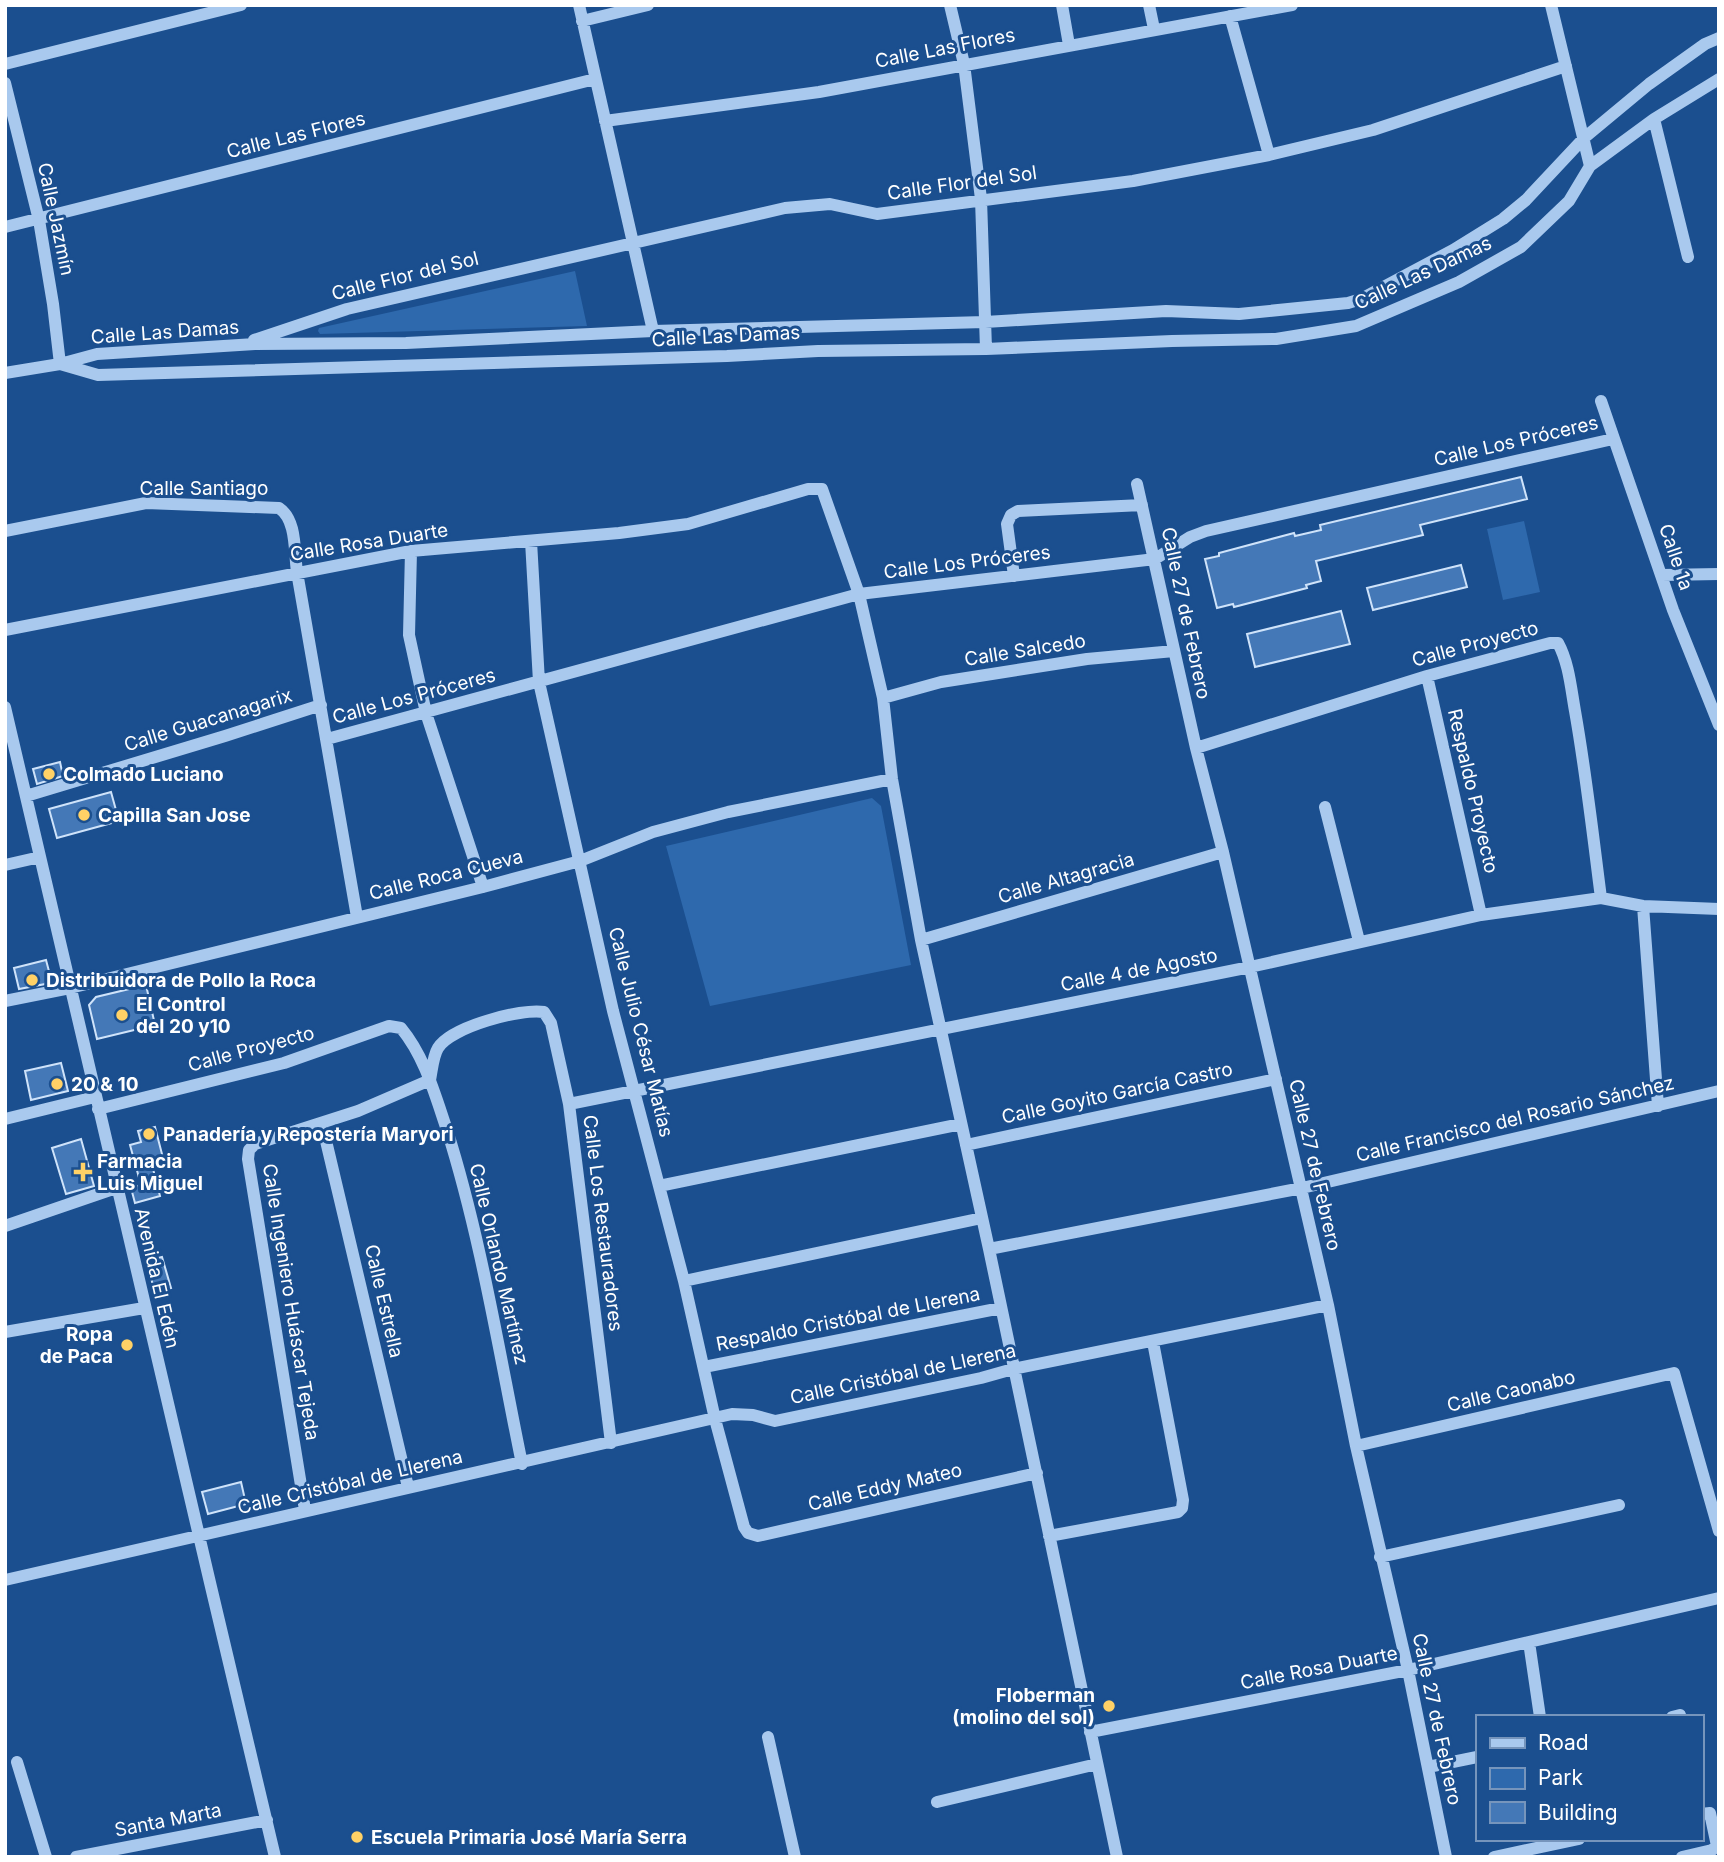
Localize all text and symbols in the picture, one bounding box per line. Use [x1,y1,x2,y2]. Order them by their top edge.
street label: Calle Las Flores [873,23,1017,73]
street label: Calle Las Flores [224,107,368,163]
street label: Calle Jazmín [33,161,79,277]
street label: Calle Flor del Sol [886,161,1038,205]
street label: Calle Las Damas [1351,231,1495,315]
street label: Calle Flor del Sol [329,247,481,305]
street label: Calle Las Damas [90,315,240,349]
street label: Calle Las Damas [651,321,801,351]
street label: Calle Los Próceres [1432,411,1600,471]
street label: Calle Santiago [140,477,268,500]
street label: Calle Rosa Duarte [288,518,450,566]
street label: Calle 1a [1654,521,1698,593]
street label: Calle 27 de Febrero [1157,525,1215,701]
street label: Calle Los Próceres [882,540,1052,584]
street label: Calle Proyecto [1409,616,1541,672]
street label: Calle Salcedo [963,629,1087,671]
street label: Calle Los Próceres [330,663,498,729]
street label: Calle Guacanagarix [121,683,295,757]
street label: Respaldo Proyecto [1443,706,1503,876]
place label: Colmado Luciano [63,763,224,786]
marker: Colmado Luciano [41,766,57,782]
place label: Capilla San Jose [98,804,251,827]
marker: Capilla San Jose [76,807,92,823]
street label: Calle Roca Cueva [367,845,525,905]
street label: Calle Altagracia [995,848,1137,908]
street label: Calle Julio César Matías [604,925,678,1139]
street label: Calle 4 de Agosto [1059,943,1219,997]
place label: Distribuidora de Pollo la Roca [46,969,316,992]
marker: Distribuidora de Pollo la Roca [24,972,40,988]
place label: El Control del 20 y10 [136,993,231,1038]
marker: El Control del 20 y10 [114,1007,130,1023]
street label: Calle Proyecto [185,1021,317,1077]
street label: Calle Goyito García Castro [999,1057,1235,1129]
street label: Calle Francisco del Rosario Sánchez [1354,1071,1676,1167]
place label: 20 & 10 [71,1073,139,1096]
marker: 20 & 10 [49,1076,65,1092]
street label: Calle 27 de Febrero [1284,1077,1346,1253]
street label: Calle Los Restauradores [578,1114,628,1332]
place label: Panadería y Repostería Maryori [163,1123,454,1146]
marker: Panadería y Repostería Maryori [141,1126,157,1142]
place label: Farmacia Luis Miguel [97,1150,203,1195]
street label: Calle Orlando Martínez [465,1161,533,1367]
street label: Calle Ingeniero Huáscar Tejeda [258,1162,324,1442]
marker: Farmacia Luis Miguel [75,1164,91,1180]
street label: Avenida El Edén [130,1206,184,1350]
street label: Calle Estrella [360,1242,408,1360]
street label: Respaldo Cristóbal de Llerena [714,1282,982,1356]
place label: Ropa de Paca [40,1323,113,1368]
marker: Ropa de Paca [119,1337,135,1353]
street label: Calle Cristóbal de Llerena [788,1339,1018,1409]
street label: Calle Caonabo [1445,1365,1577,1417]
street label: Calle Cristóbal de Llerena [235,1445,465,1519]
street label: Calle Eddy Mateo [806,1458,964,1516]
street label: Calle 27 de Febrero [1408,1631,1466,1807]
street label: Calle Rosa Duarte [1238,1641,1400,1695]
place label: Floberman (molino del sol) [952,1684,1095,1729]
marker: Floberman (molino del sol) [1101,1698,1117,1714]
legend [1476,1715,1703,1841]
text: Road [1538,1730,1589,1755]
text: Park [1538,1765,1583,1790]
street label: Santa Marta [112,1798,224,1842]
text: Building [1538,1800,1618,1825]
place label: Escuela Primaria José María Serra [371,1826,687,1849]
marker: Escuela Primaria José María Serra [349,1829,365,1845]

